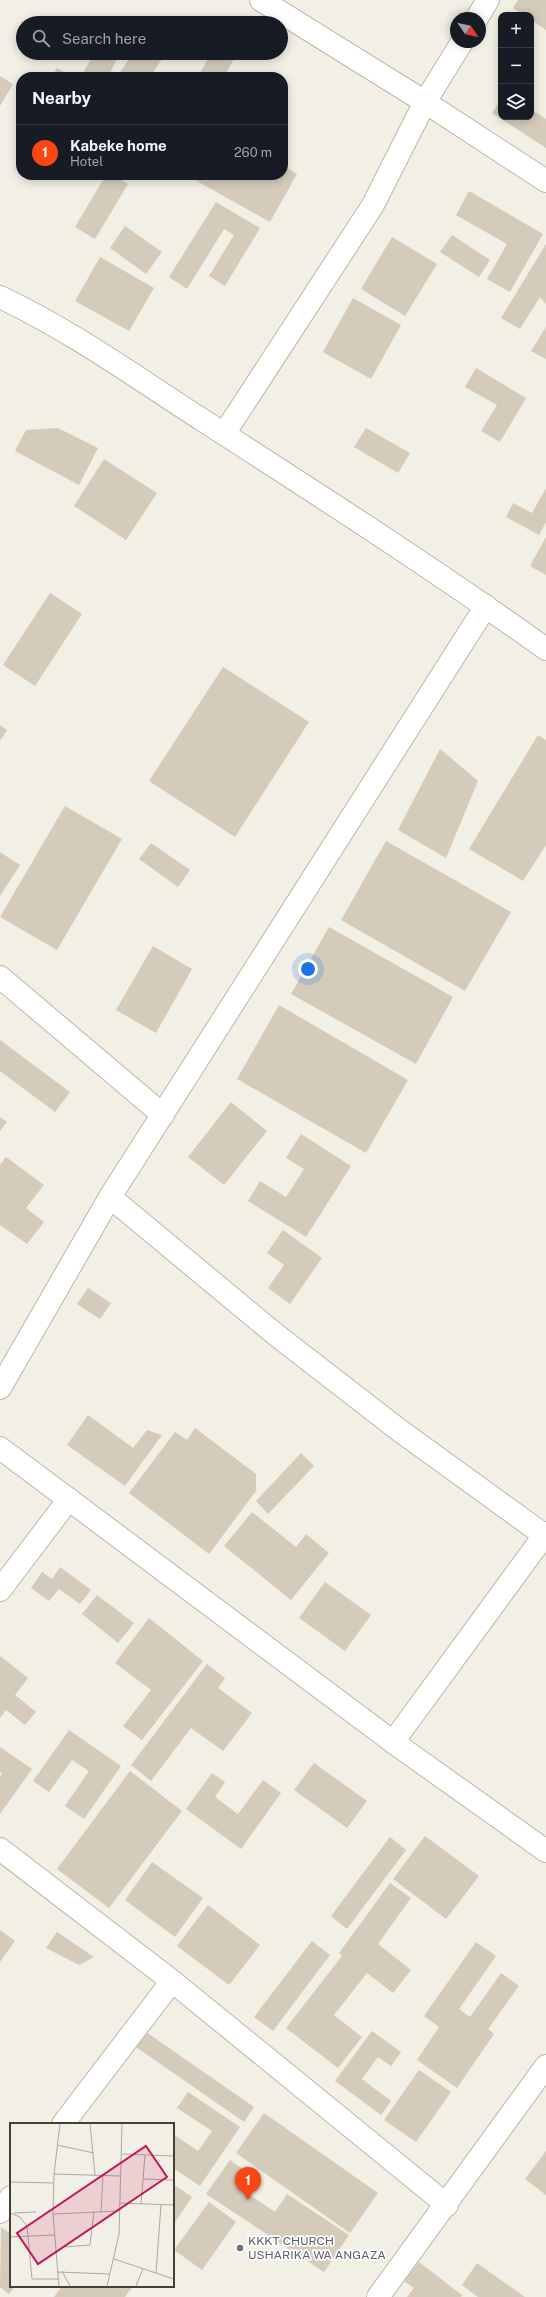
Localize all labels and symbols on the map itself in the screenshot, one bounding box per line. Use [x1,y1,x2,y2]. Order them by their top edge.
north arrow [450,12,486,48]
your location [298,959,318,979]
inset map [10,2123,174,2287]
pin: 1 [235,2167,261,2200]
place label: KKKT CHURCH USHARIKA WA ANGAZA [248,2234,386,2262]
marker: KKKT CHURCH USHARIKA WA ANGAZA [235,2243,245,2253]

